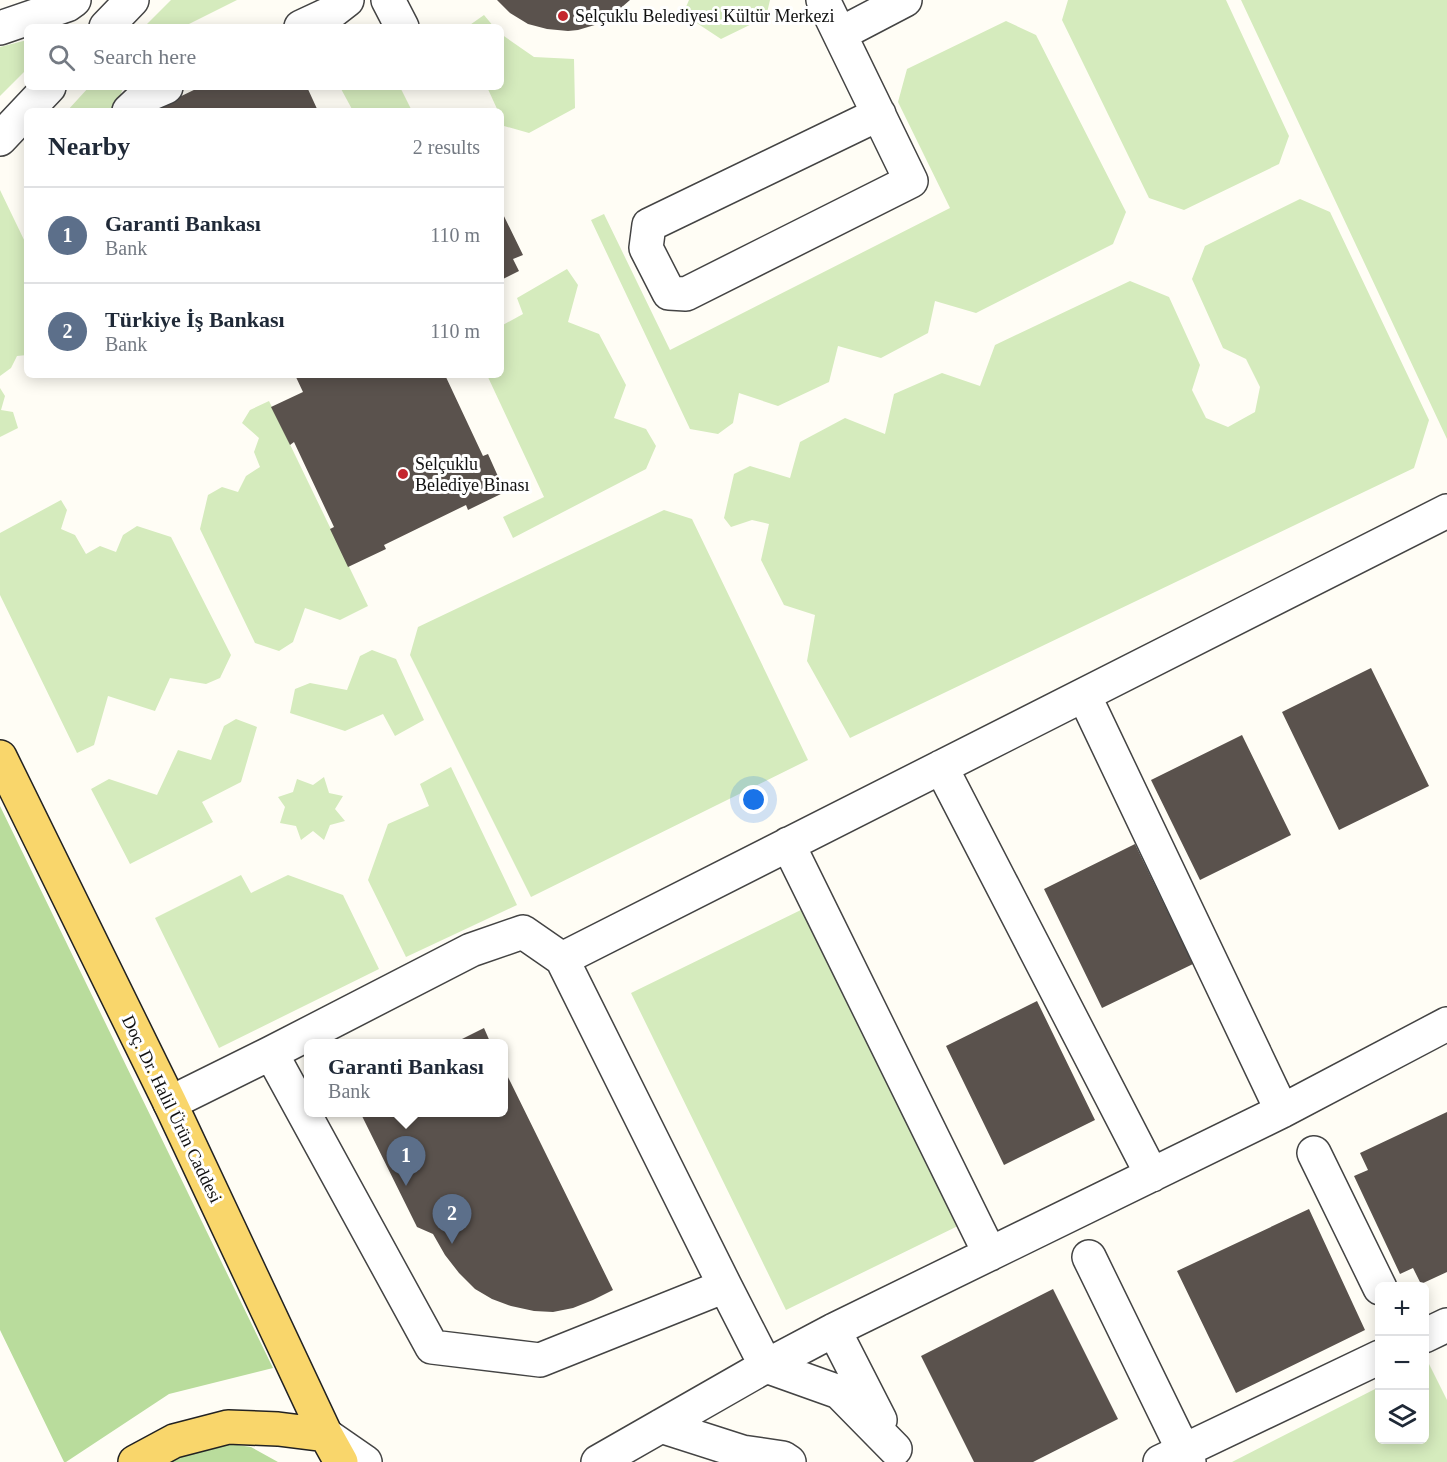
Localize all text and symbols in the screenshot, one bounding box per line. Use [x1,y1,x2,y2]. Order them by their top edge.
place label: Selçuklu Belediyesi Kültür Merkezi [575,6,834,26]
marker: Selçuklu Belediyesi Kültür Merkezi [556,9,570,23]
search box [24,24,504,90]
icon: search [45,41,78,74]
text: Search here [93,44,196,69]
text: Nearby [48,132,130,161]
text: 2 results [413,136,480,158]
text: Garanti Bankası [105,211,261,236]
text: 1 [63,224,73,246]
text: 110 m [430,224,480,246]
text: Bank [105,237,147,259]
text: Türkiye İş Bankası [105,307,285,332]
text: 2 [63,320,73,342]
text: 110 m [430,320,480,342]
text: Bank [105,333,147,355]
place label: Selçuklu Belediye Binası [415,454,529,495]
marker: Selçuklu Belediye Binası [396,467,410,481]
your location [739,785,768,814]
street label: Doç. Dr. Halil Ürün Caddesi [118,1012,226,1206]
popup [304,1039,508,1117]
text: Garanti Bankası [328,1054,484,1079]
text: Bank [328,1080,370,1102]
pin: 1 [386,1136,426,1186]
pin: 2 [432,1194,472,1244]
map controls [1375,1282,1429,1444]
button: + [1375,1282,1429,1336]
button: − [1375,1336,1429,1390]
button: layers [1375,1390,1429,1444]

